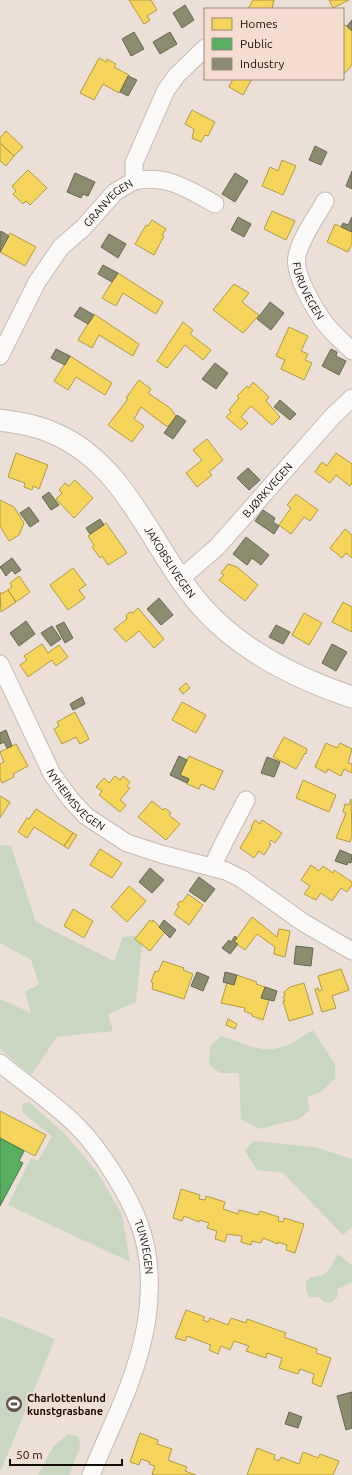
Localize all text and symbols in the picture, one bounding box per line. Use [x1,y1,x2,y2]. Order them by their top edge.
legend [204,8,344,80]
text: Homes [240,17,278,30]
text: Public [240,37,273,50]
text: Industry [240,57,285,70]
street label: GRANVEGEN [81,177,135,229]
street label: FURUVEGEN [290,261,326,322]
street label: BJØRKVEGEN [240,460,295,520]
street label: JAKOBSLIVEGEN [142,524,198,600]
street label: NYHEIMSVEGEN [44,767,107,833]
street label: TUNVEGEN [132,1218,155,1275]
place label: Charlottenlund kunstgrasbane [27,1392,106,1417]
sports icon: Charlottenlund kunstgrasbane [4,1394,24,1414]
scale bar [10,1441,122,1467]
text: 50 m [16,1448,43,1461]

